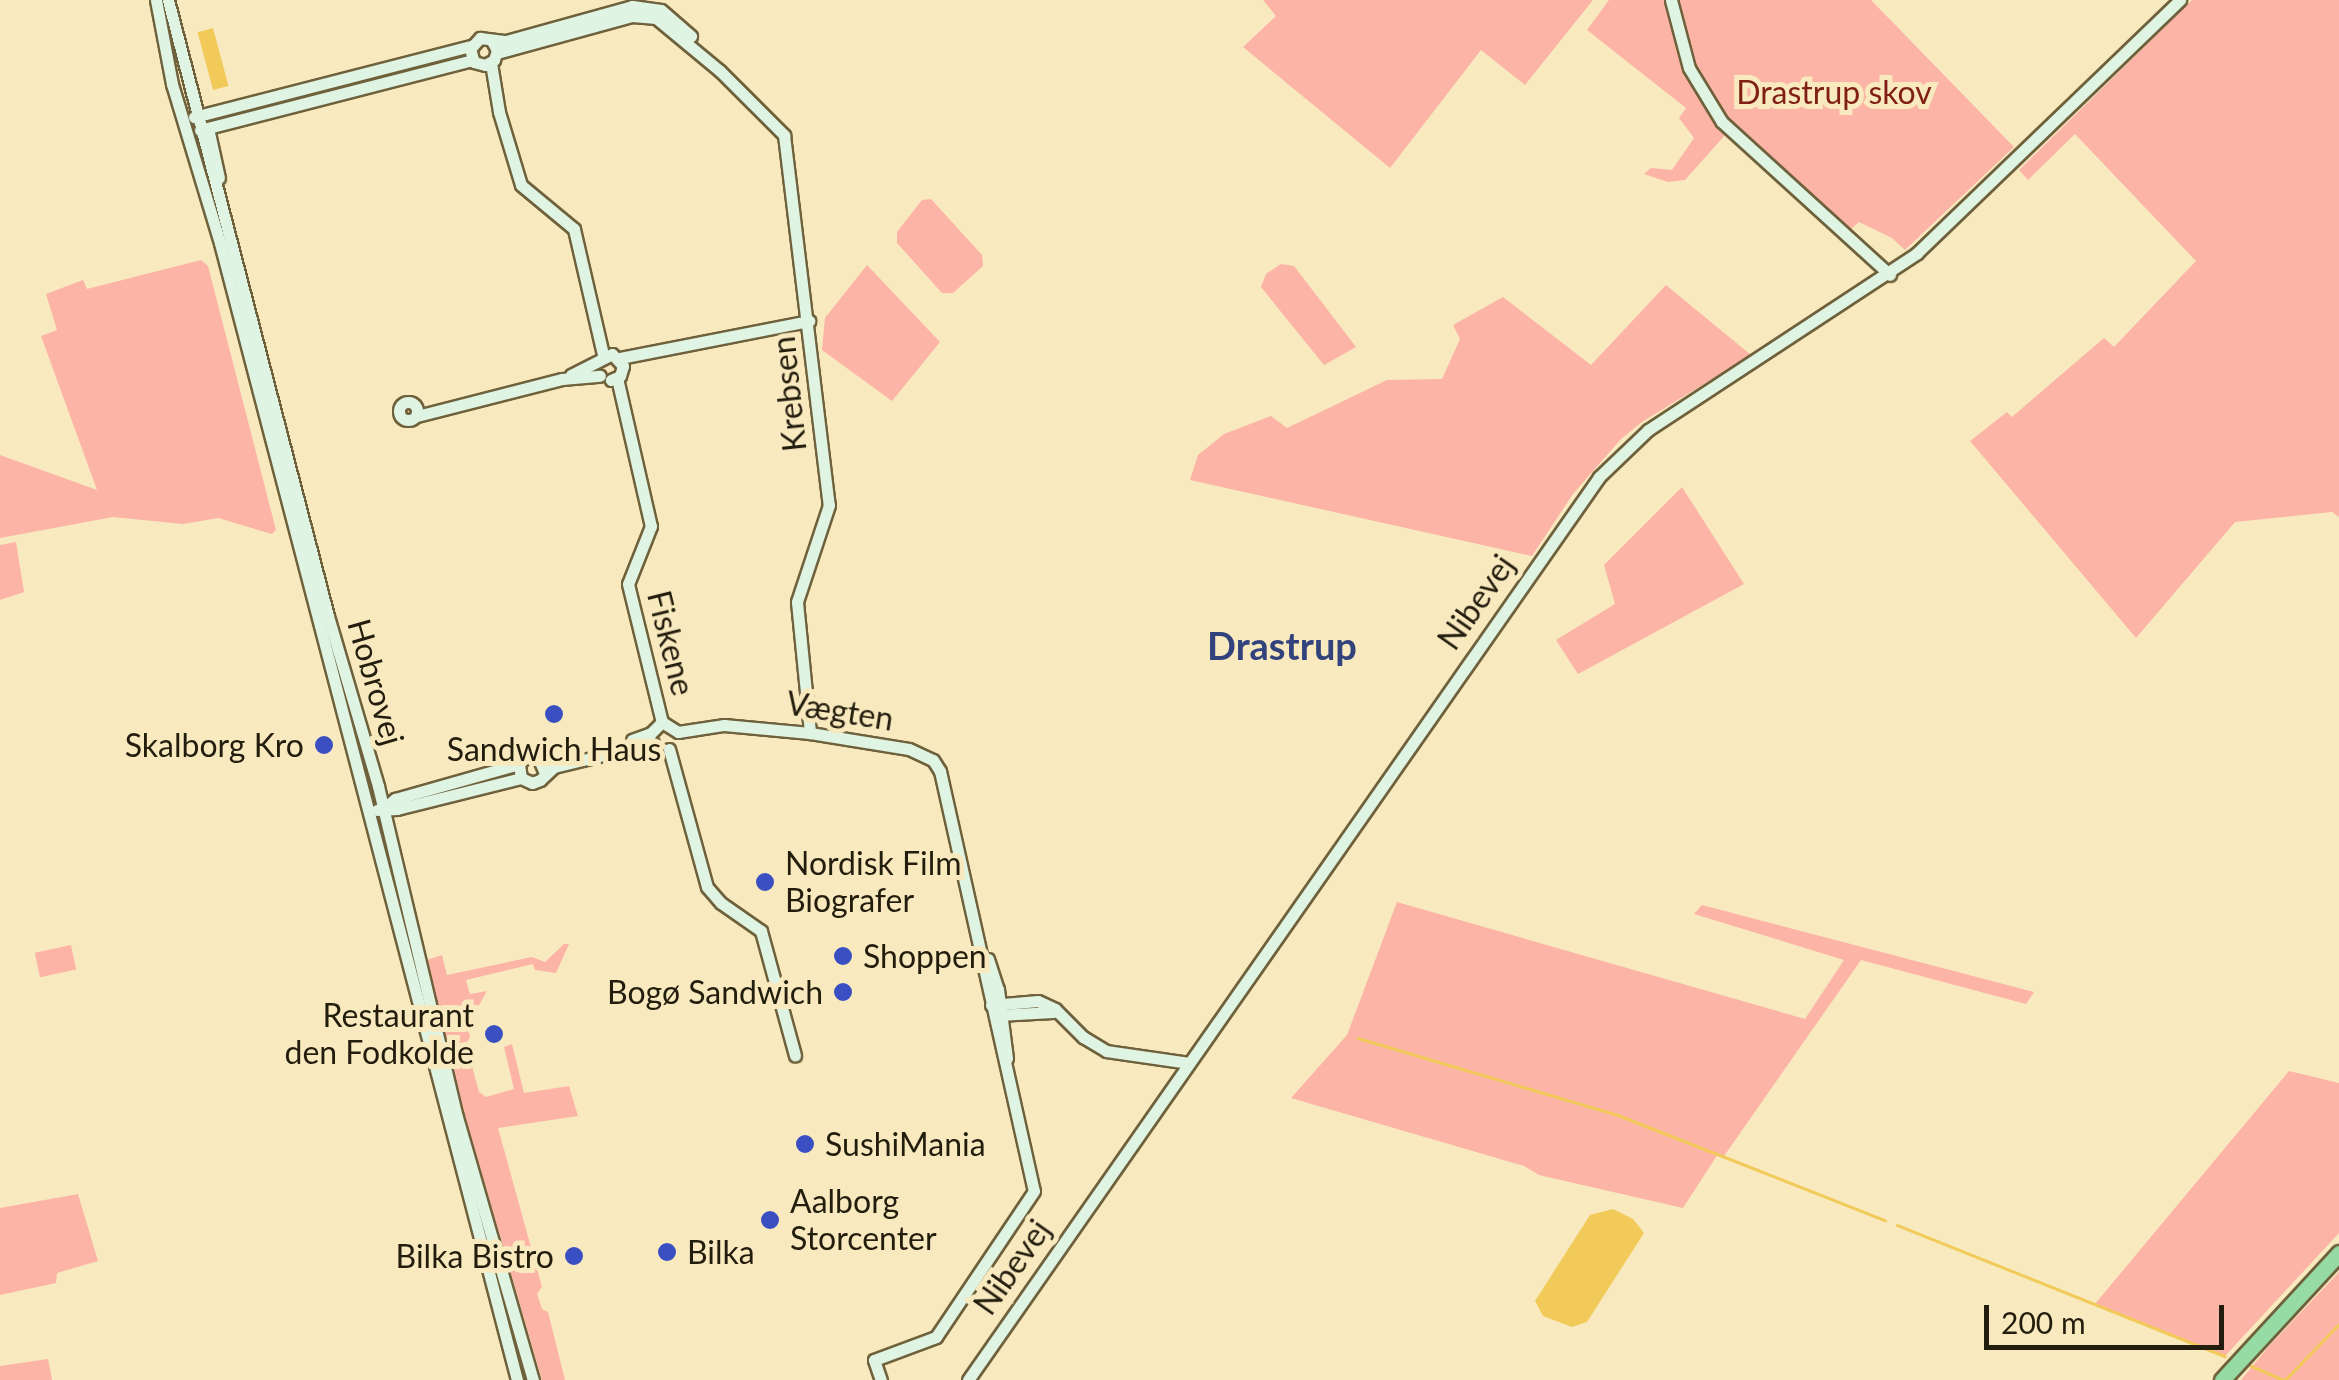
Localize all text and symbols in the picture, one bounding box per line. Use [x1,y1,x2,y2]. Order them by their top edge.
park label: Drastrup skov [1736,73,1932,111]
street label: Krebsen [764,335,814,453]
street label: Nibevej [1430,547,1522,657]
street label: Fiskene [639,587,703,699]
street label: Hobrovej [340,615,412,749]
district label: Drastrup [1207,623,1357,669]
street label: Vægten [784,684,896,738]
marker: Sandwich Haus [543,703,565,725]
place label: Skalborg Kro [125,726,304,764]
place label: Sandwich Haus [447,730,661,768]
marker: Skalborg Kro [313,734,335,756]
place label: Nordisk Film Biografer [785,845,962,920]
marker: Nordisk Film Biografer [754,871,776,893]
place label: Shoppen [863,937,987,975]
marker: Shoppen [832,945,854,967]
place label: Bogø Sandwich [607,973,823,1011]
marker: Bogø Sandwich [832,981,854,1003]
place label: Restaurant den Fodkolde [285,997,474,1072]
marker: Restaurant den Fodkolde [483,1023,505,1045]
place label: SushiMania [825,1125,986,1163]
marker: SushiMania [794,1133,816,1155]
place label: Aalborg Storcenter [790,1183,937,1258]
marker: Aalborg Storcenter [759,1209,781,1231]
street label: Nibevej [966,1212,1058,1322]
place label: Bilka [687,1233,755,1271]
place label: Bilka Bistro [396,1237,554,1275]
marker: Bilka [656,1241,678,1263]
marker: Bilka Bistro [563,1245,585,1267]
scale bar [1989,1285,2229,1347]
text: 200 m [2001,1304,2086,1340]

